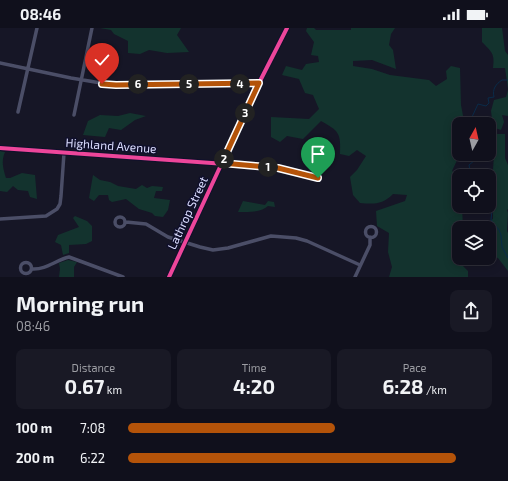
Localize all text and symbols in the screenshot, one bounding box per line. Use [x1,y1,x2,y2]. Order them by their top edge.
text: 08:46 [20,5,61,23]
pin [85,43,119,84]
icon: check [91,49,113,71]
pin: 6 [128,74,148,94]
pin: 5 [179,74,199,94]
pin: 4 [230,74,250,94]
text: 6 [135,77,141,90]
text: 5 [186,77,192,90]
text: 4 [236,77,244,90]
pin: 3 [235,103,255,123]
text: 3 [242,106,248,119]
north arrow [452,117,496,161]
map controls [452,117,496,265]
street label: Highland Avenue [65,135,157,155]
pin [301,137,335,178]
icon: arrive [307,143,329,165]
pin: 2 [214,149,234,169]
text: 2 [221,152,227,165]
pin: 1 [258,157,278,177]
text: 1 [266,160,270,173]
button: locate [452,169,496,213]
street label: Lathrop Street [164,174,210,251]
button: layers [452,221,496,265]
text: Morning run [16,290,144,316]
button: share [450,290,492,332]
text: 08:46 [16,318,50,334]
text: Distance [72,361,115,374]
text: Time [242,361,266,374]
text: Pace [403,361,427,374]
text: 0.67 [65,374,104,398]
text: 4:20 [233,374,275,398]
text: 6:28 [382,374,423,398]
text: km [104,383,122,396]
text: /km [423,383,447,396]
text: 100 m [16,420,52,436]
text: 7:08 [80,420,105,436]
text: 200 m [16,450,54,466]
text: 6:22 [80,450,105,466]

